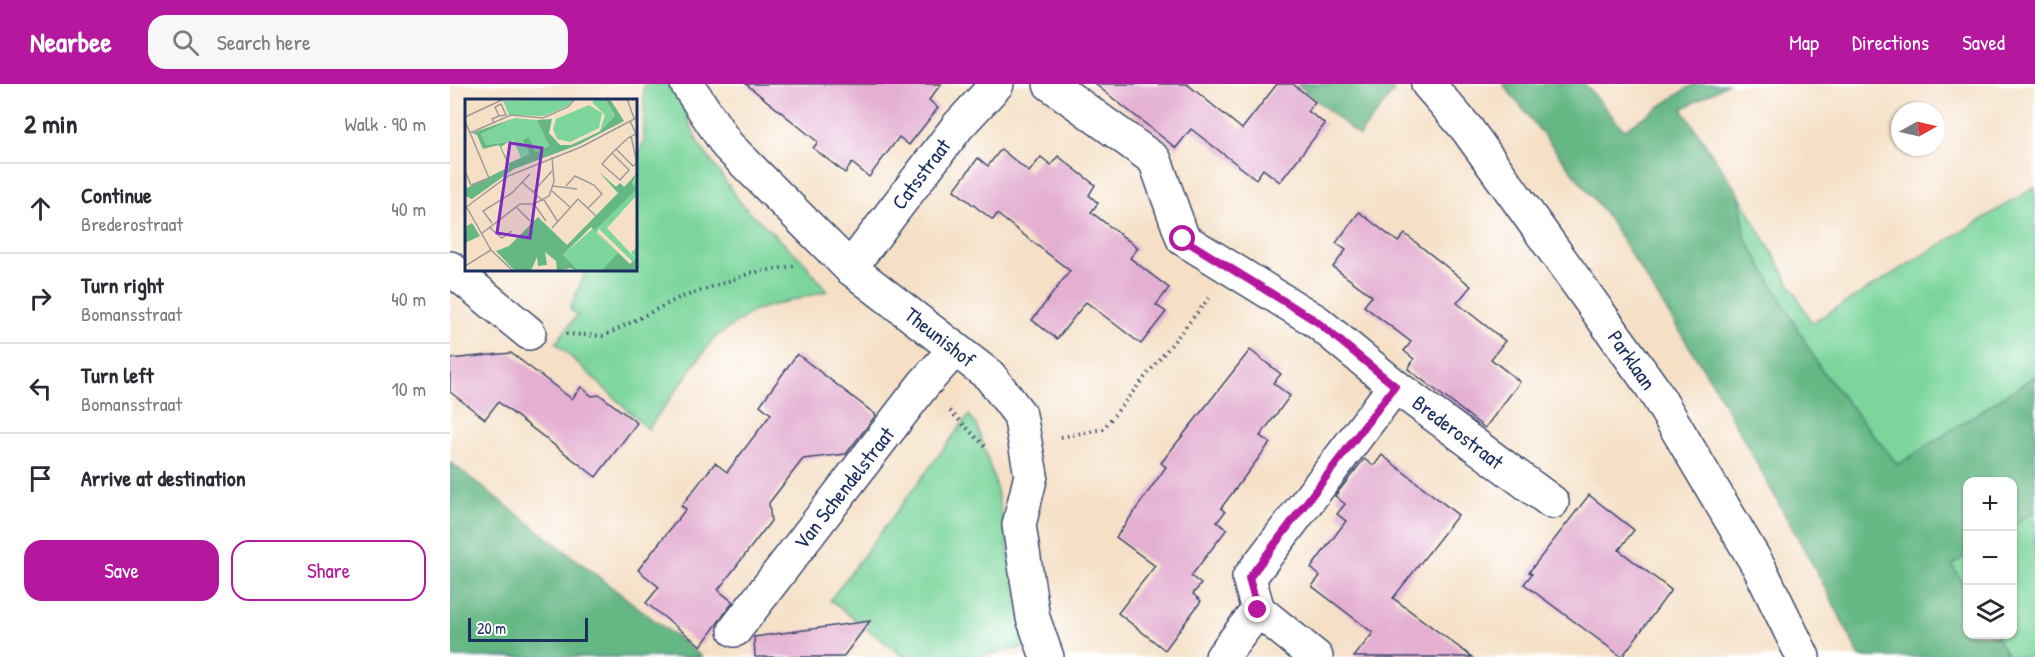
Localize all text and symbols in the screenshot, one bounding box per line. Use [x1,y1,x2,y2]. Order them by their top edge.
search box [148,15,568,69]
text: Nearbee [30,23,112,61]
icon: search [169,26,202,59]
text: Search here [217,27,311,57]
text: Map [1789,28,1819,57]
text: Directions [1852,28,1929,57]
text: Saved [1962,28,2005,57]
inset map [465,99,638,272]
north arrow [1891,102,1945,156]
text: 2 min [24,106,77,141]
text: Walk · 90 m [345,110,426,137]
street label: Catsstraat [885,132,958,216]
text: Continue [81,180,152,210]
icon: ahead [24,192,57,225]
text: 40 m [391,195,426,222]
text: Brederostraat [81,210,183,237]
route start [1169,225,1195,251]
text: Turn right [81,270,164,300]
icon: right [24,282,57,315]
text: 40 m [391,285,426,312]
text: Bomansstraat [81,300,182,327]
street label: Theunishof [899,300,982,374]
street label: Parklaan [1601,324,1663,396]
text: Turn left [81,360,154,390]
icon: left [24,372,57,405]
text: 10 m [392,375,426,402]
street label: Brederostraat [1406,388,1510,476]
text: Bomansstraat [81,390,182,417]
street label: Van Schendelstraat [787,420,901,555]
icon: arrive [24,462,57,495]
text: Arrive at destination [81,463,246,493]
map controls [1963,477,2017,639]
button: + [1963,477,2017,531]
button: − [1963,531,2017,585]
button: Save [24,540,219,601]
button: Share [231,540,426,601]
button: layers [1963,585,2017,639]
route end [1244,596,1270,622]
scale bar [468,615,588,642]
text: 20 m [477,617,506,639]

